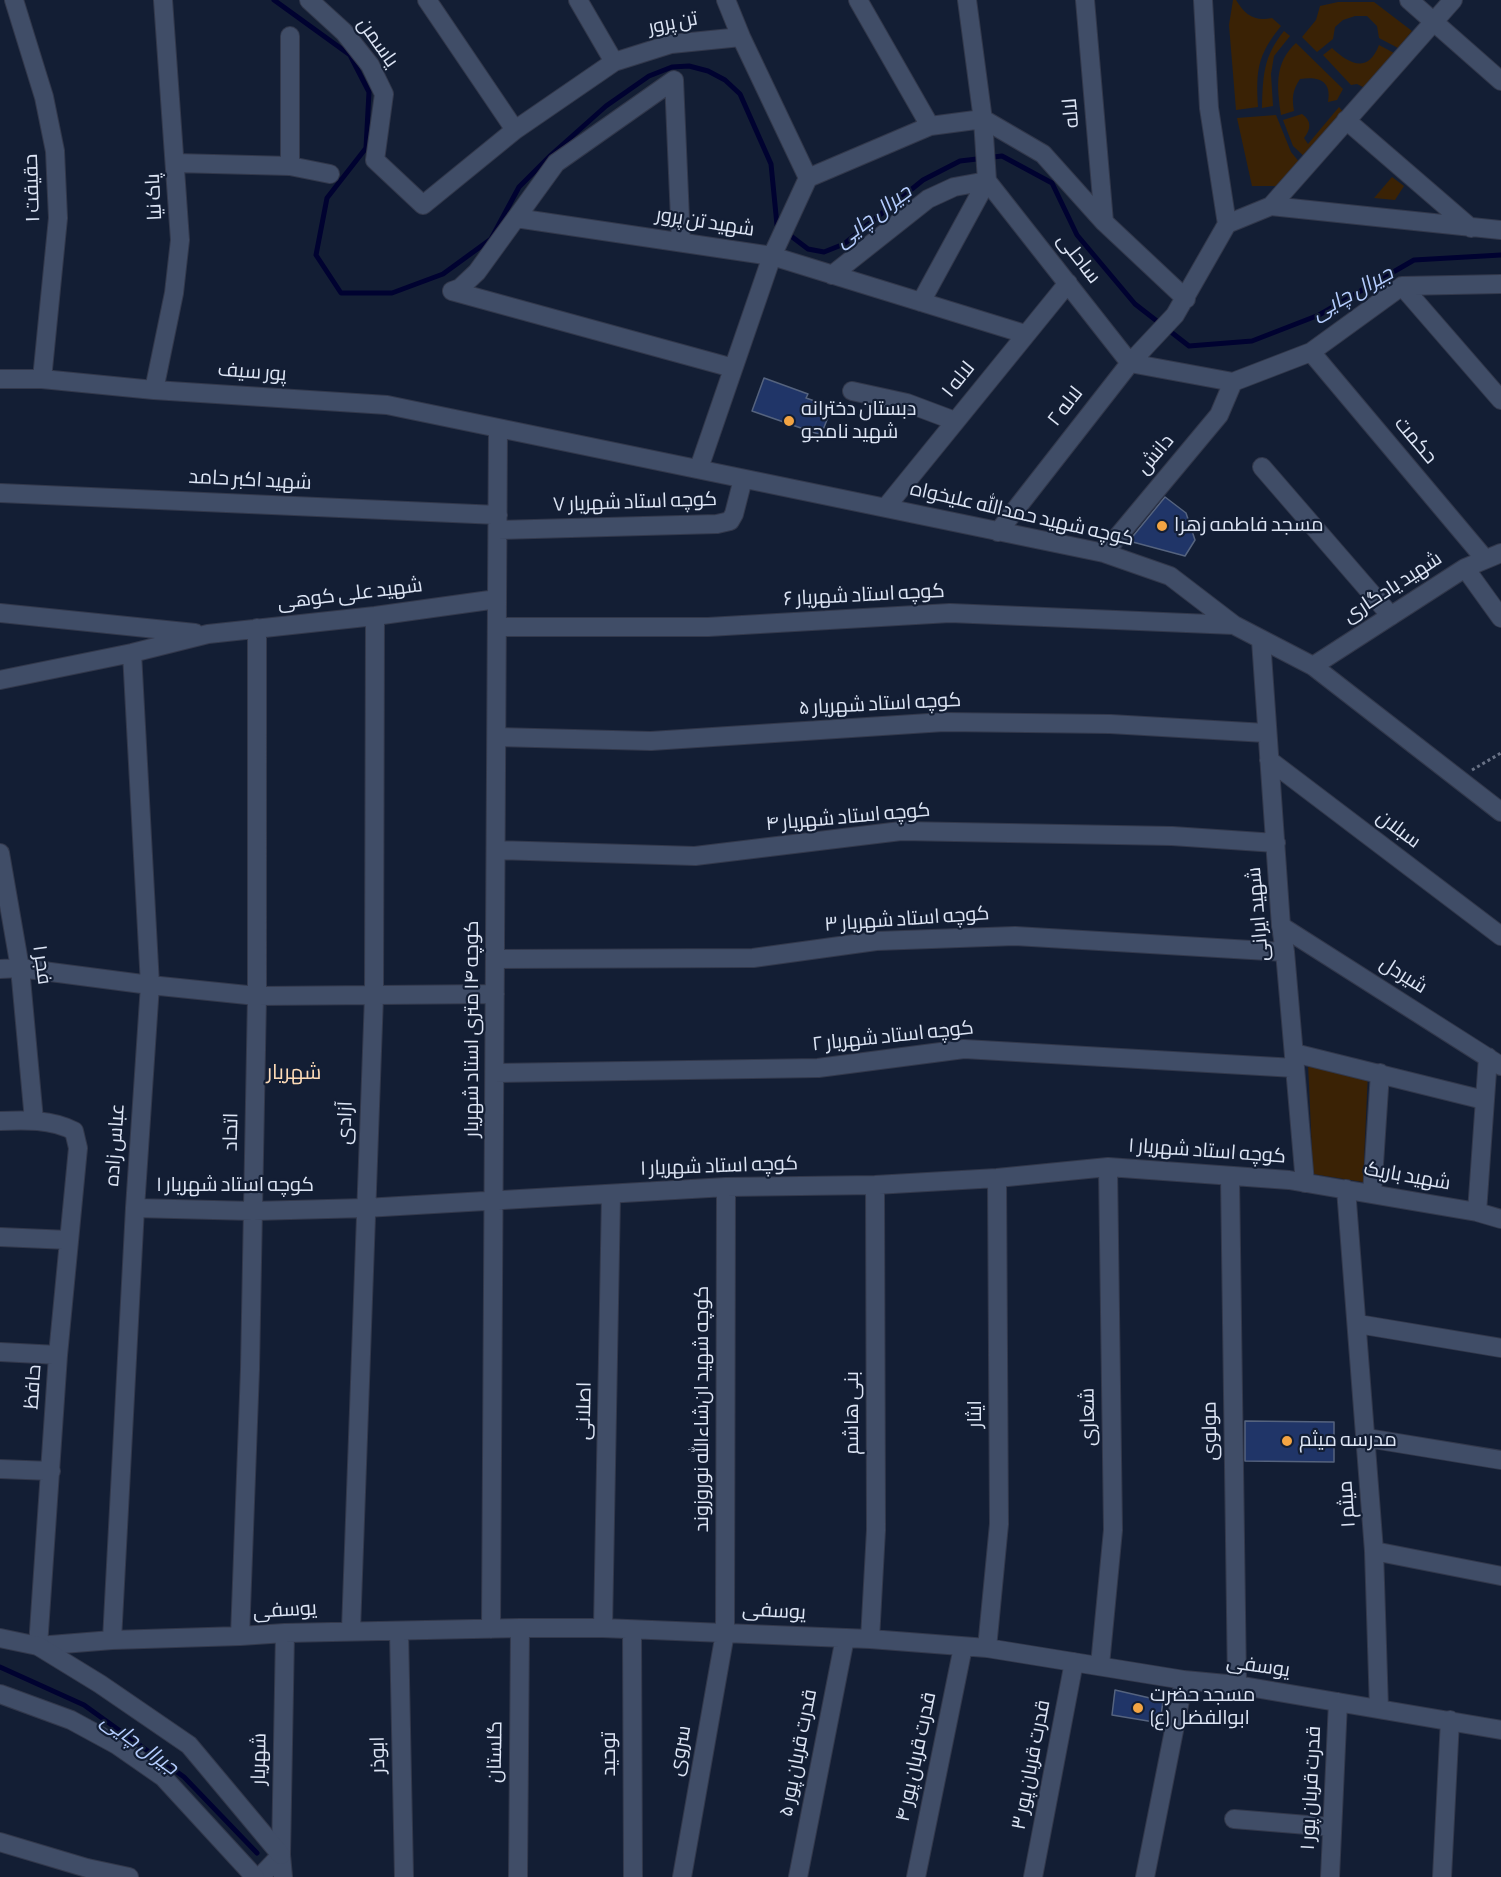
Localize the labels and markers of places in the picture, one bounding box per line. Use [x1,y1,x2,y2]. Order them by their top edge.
place label: دبستان دخترانه شهید نامجو [801,398,916,445]
marker: دبستان دخترانه شهید نامجو [782,414,796,428]
place label: مسجد فاطمه زهرا [1174,514,1324,538]
marker: مسجد فاطمه زهرا [1155,519,1169,533]
place label: مدرسه میثم [1299,1429,1397,1453]
marker: مدرسه میثم [1280,1434,1294,1448]
place label: مسجد حضرت ابوالفضل (ع) [1150,1684,1255,1731]
marker: مسجد حضرت ابوالفضل (ع) [1131,1701,1145,1715]

